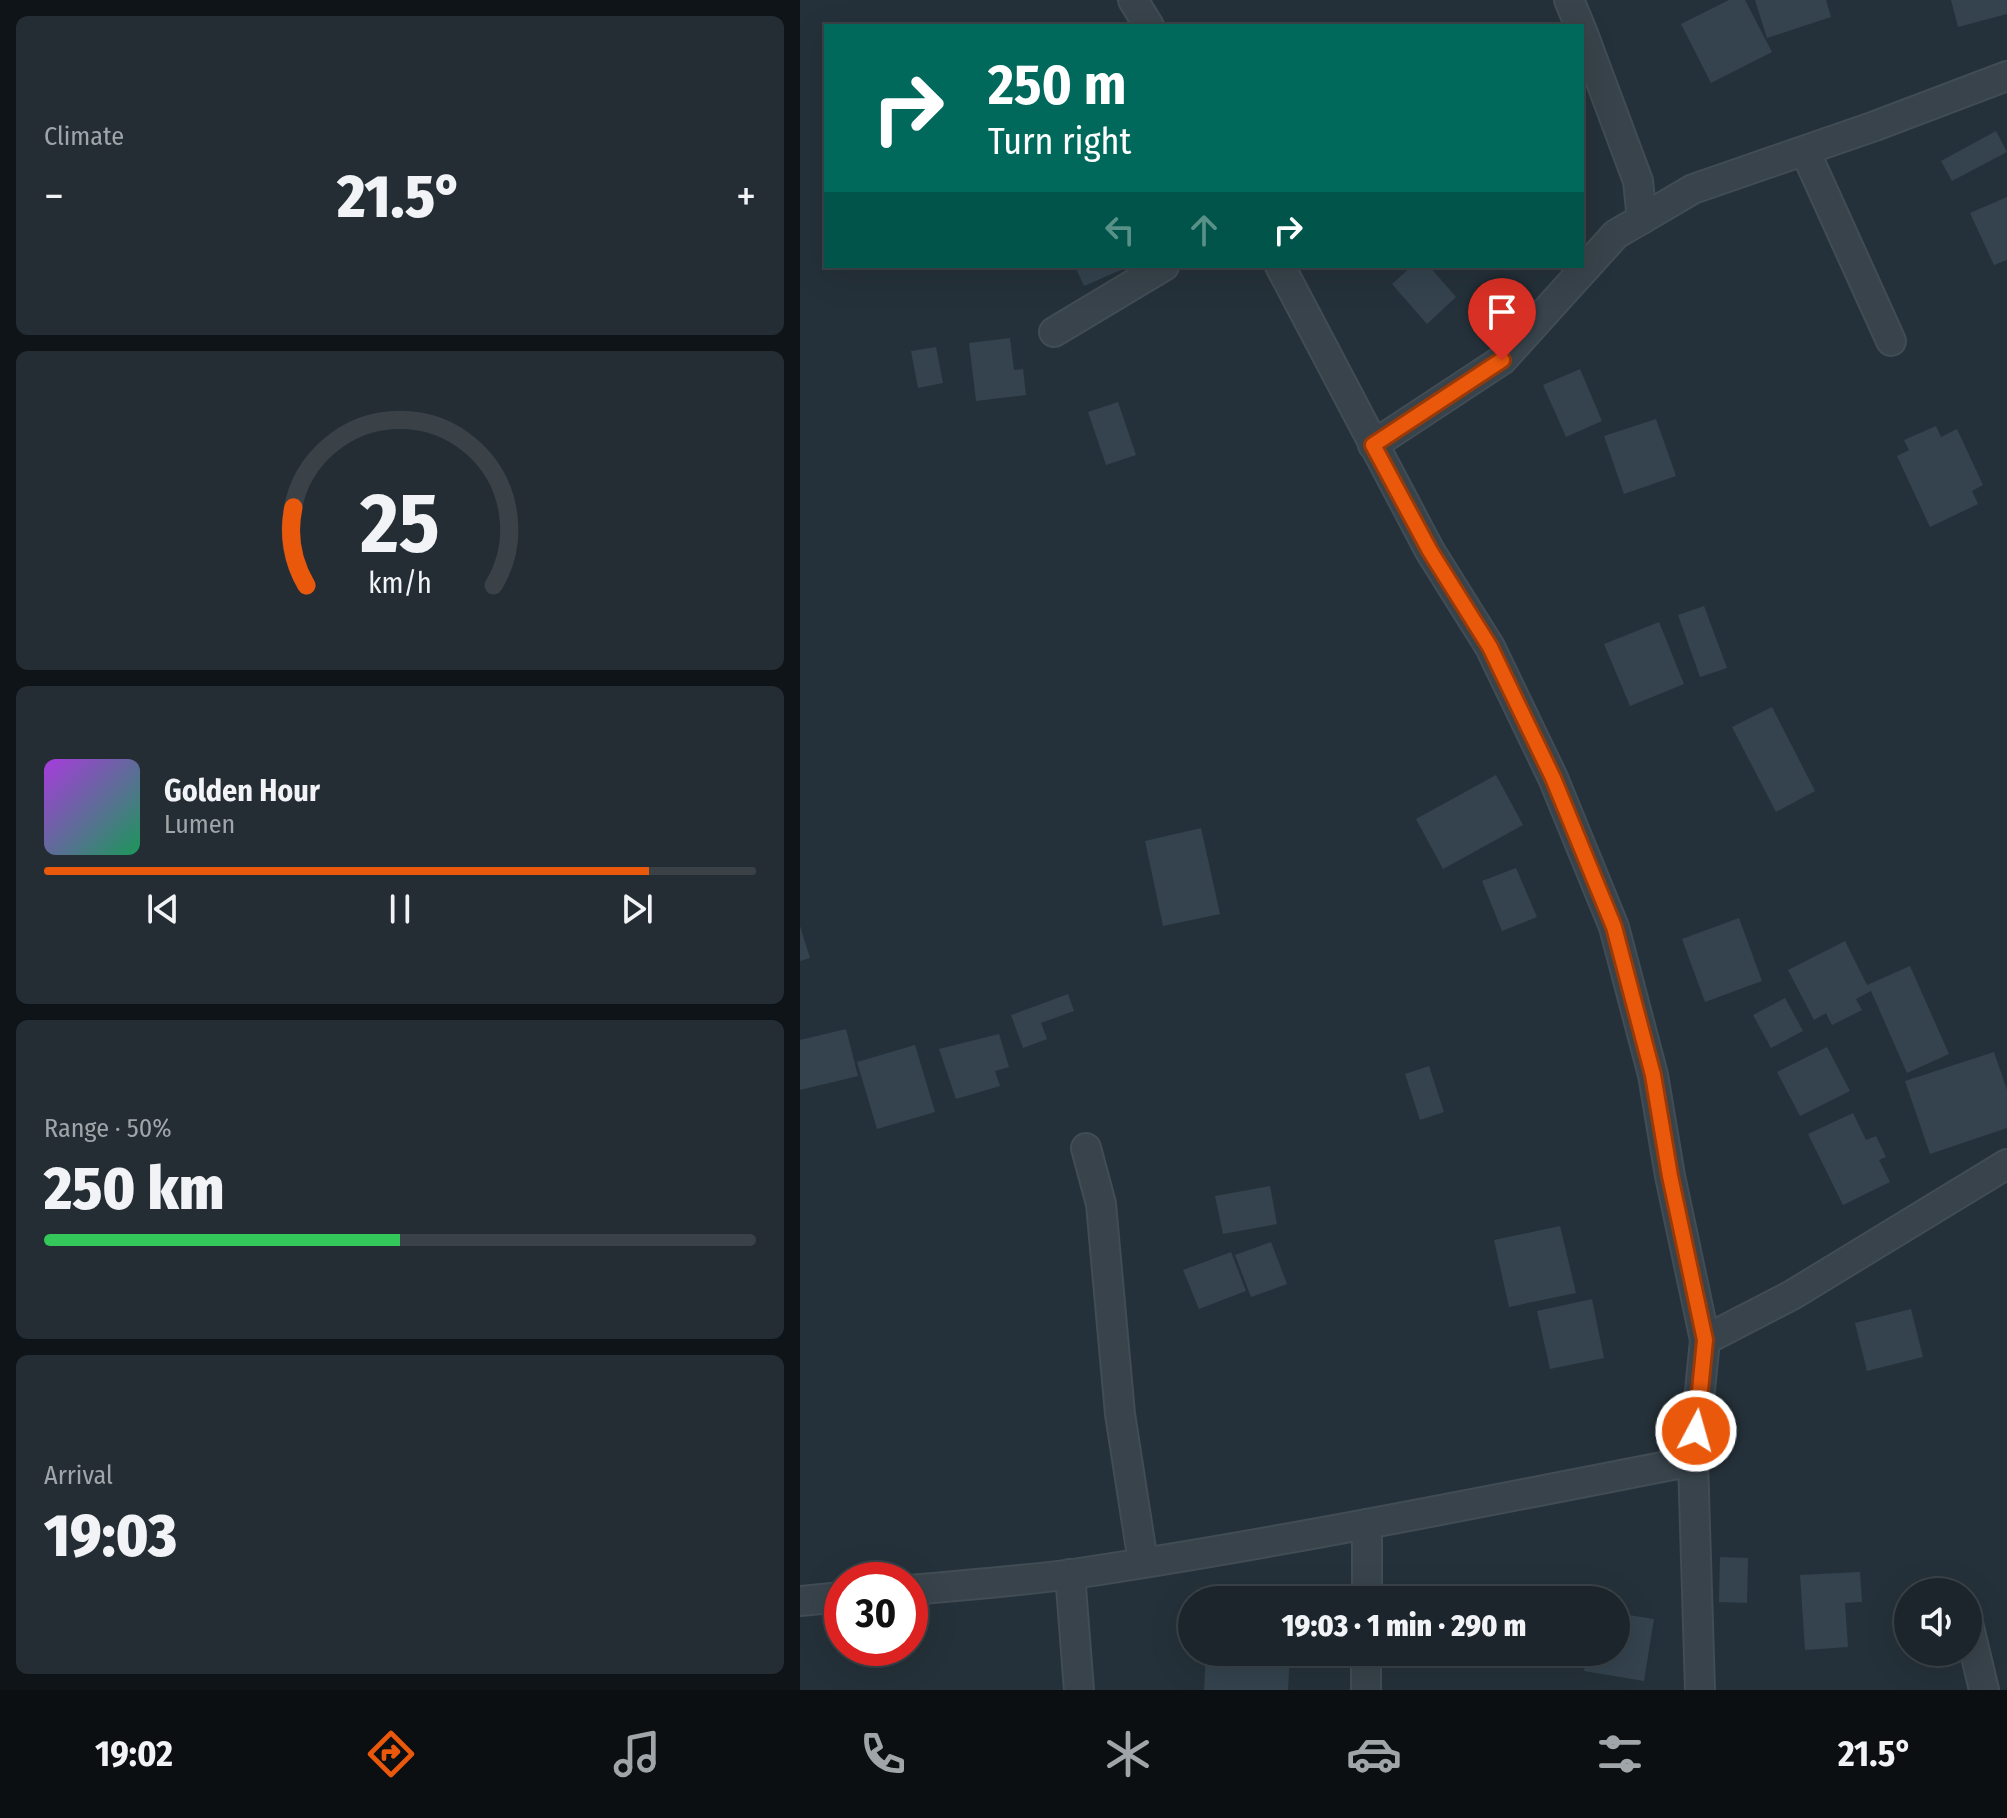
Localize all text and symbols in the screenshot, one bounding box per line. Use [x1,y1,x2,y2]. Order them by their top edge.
text: 250 m [988,52,1126,119]
icon: right [856,56,960,160]
text: Turn right [988,120,1131,164]
text: Climate [44,121,124,152]
text: 21.5° [337,161,463,233]
text: − [44,170,64,223]
text: + [736,170,756,223]
icon: left [1098,208,1142,252]
icon: ahead [1182,208,1226,252]
icon: right [1266,208,1310,252]
pin [1468,278,1536,360]
icon: arrive [1480,290,1524,334]
text: 25 [359,474,440,574]
text: km/h [368,566,432,601]
text: Golden Hour [164,773,320,809]
text: Lumen [164,809,235,840]
icon: previous [141,887,185,931]
icon: pause [378,887,422,931]
icon: next [615,887,659,931]
text: Range · 50% [44,1113,172,1144]
text: 250 km [44,1153,224,1225]
position arrow [1654,1389,1738,1473]
text: Arrival [44,1460,113,1491]
text: 19:03 [44,1500,177,1572]
speed limit sign: 30 [824,1562,928,1666]
map controls [1894,1578,1982,1666]
button: sound [1894,1578,1982,1666]
text: 19:03 · 1 min · 290 m [1282,1608,1526,1644]
icon: directions [363,1726,419,1782]
icon: music [609,1726,665,1782]
icon: phone [855,1726,911,1782]
icon: climate [1100,1726,1156,1782]
icon: car [1346,1726,1402,1782]
icon: filters [1592,1726,1648,1782]
text: 19:02 [95,1732,173,1776]
text: 21.5° [1838,1732,1912,1776]

